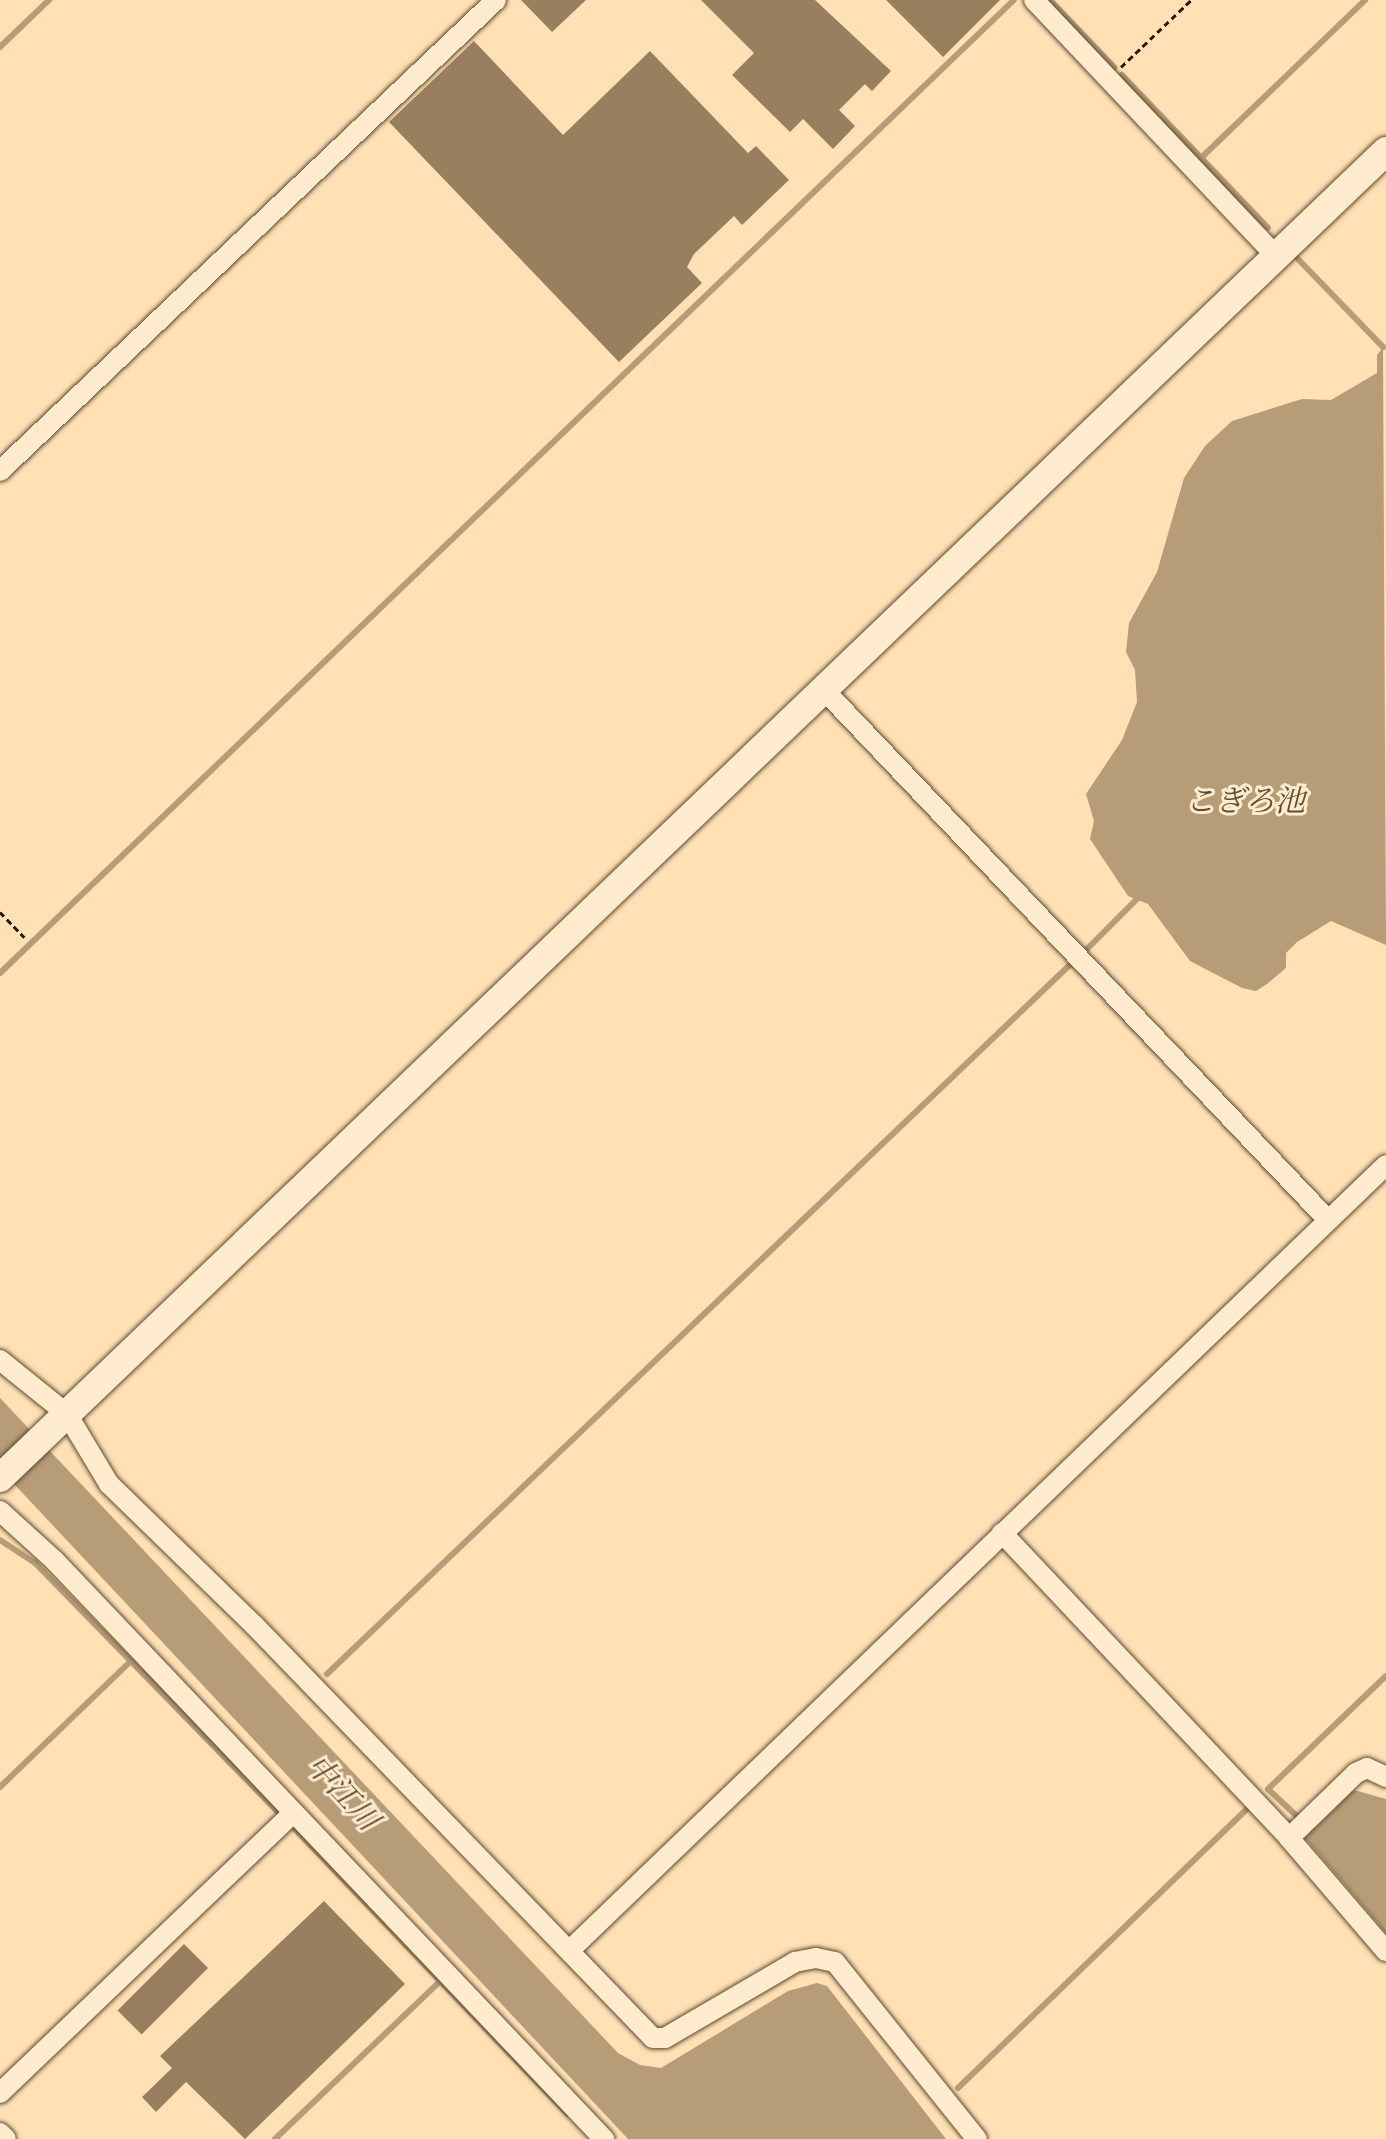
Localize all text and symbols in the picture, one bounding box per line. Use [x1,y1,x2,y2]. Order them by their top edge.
water label: こぎろ池 [1185,785,1305,821]
water label: 中江川 [297,1749,385,1839]

